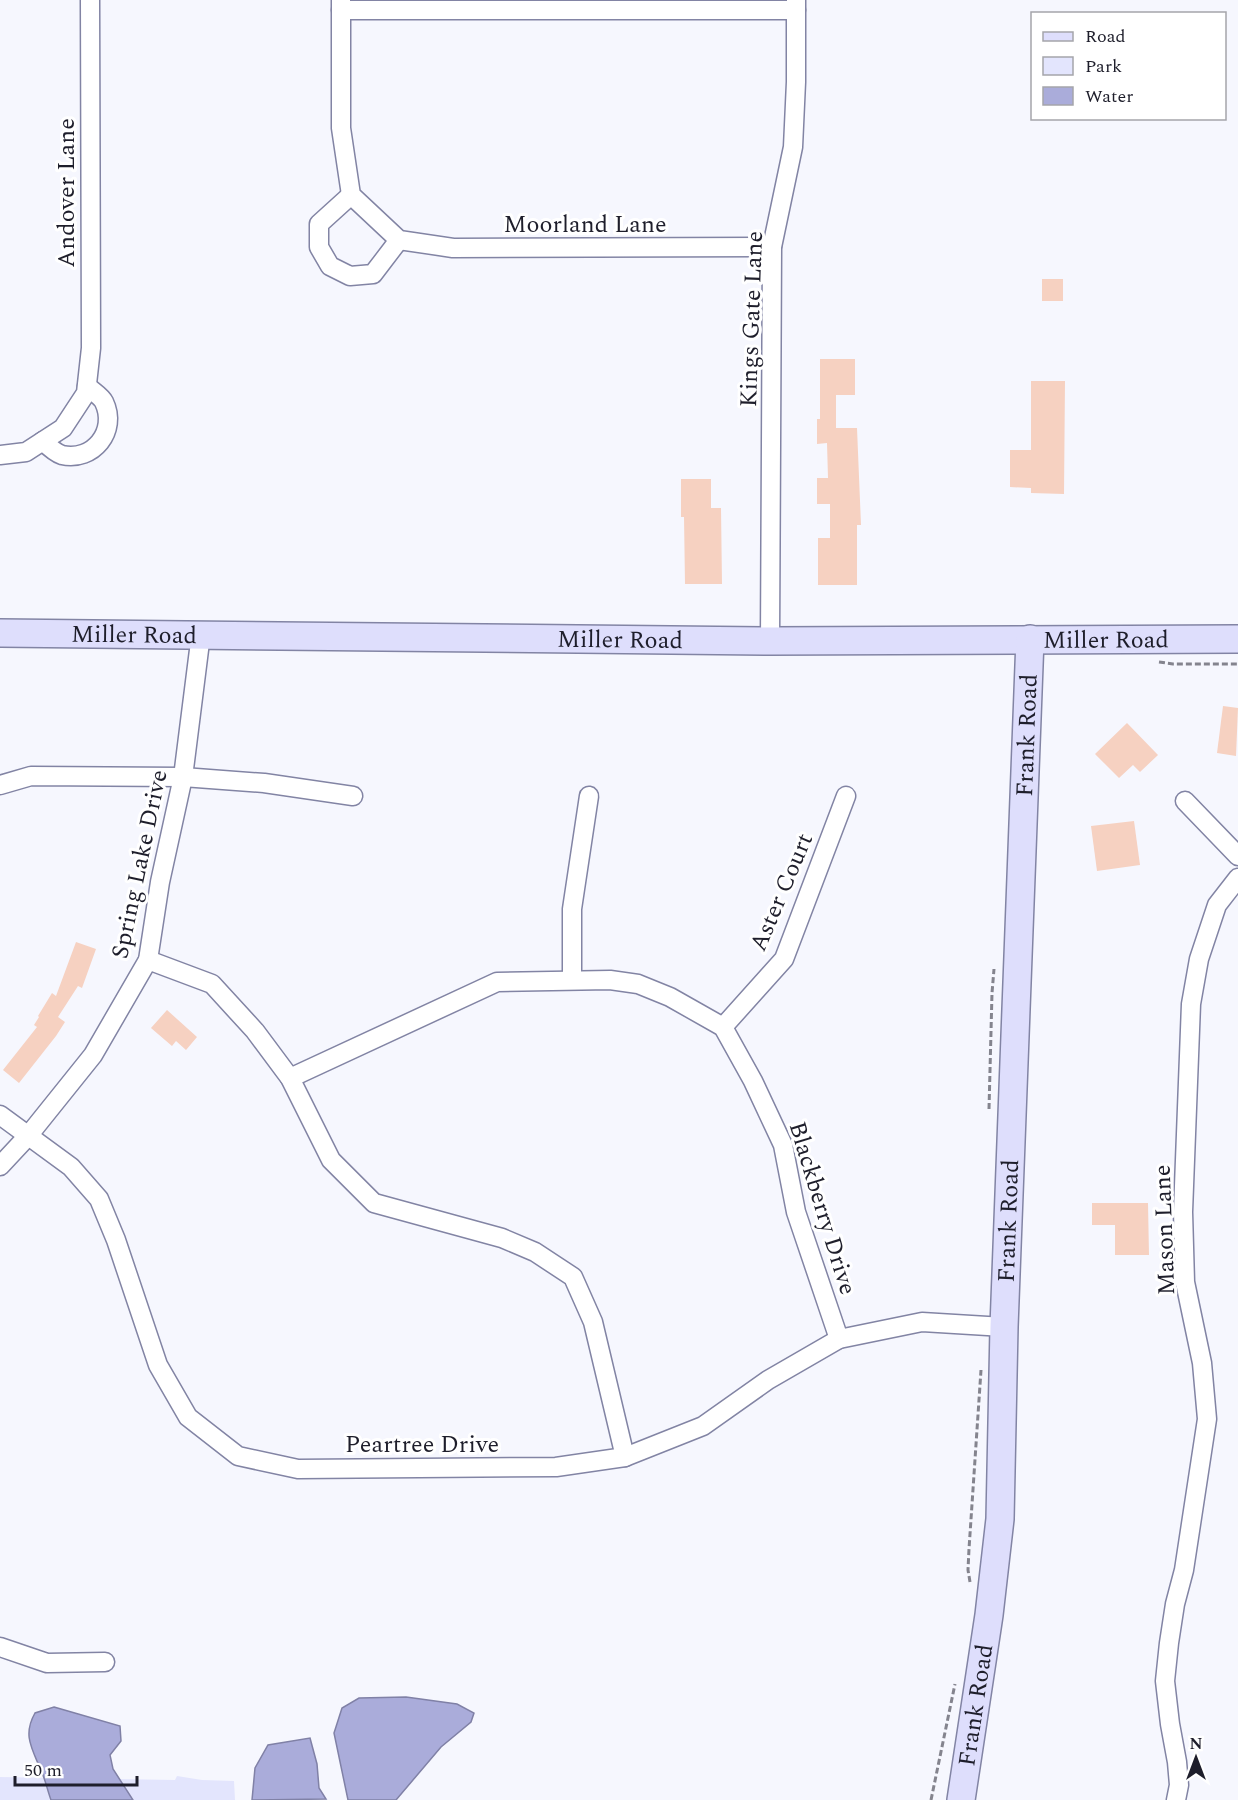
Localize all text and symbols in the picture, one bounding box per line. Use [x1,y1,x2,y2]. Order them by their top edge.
legend [1031,12,1226,120]
text: Road [1085,23,1126,50]
text: Park [1085,53,1122,80]
text: Water [1085,83,1133,110]
street label: Andover Lane [49,118,85,268]
street label: Moorland Lane [503,207,667,243]
street label: Kings Gate Lane [731,230,773,408]
street label: Miller Road [71,617,197,654]
street label: Miller Road [557,622,683,659]
street label: Miller Road [1043,622,1169,659]
street label: Frank Road [1007,673,1048,797]
street label: Spring Lake Drive [102,766,178,962]
street label: Aster Court [741,828,823,957]
street label: Blackberry Drive [779,1117,865,1299]
street label: Frank Road [989,1159,1029,1283]
street label: Mason Lane [1145,1164,1185,1296]
street label: Peartree Drive [345,1427,499,1463]
street label: Frank Road [949,1642,1003,1769]
north arrow [1166,1728,1226,1788]
text: N [1189,1732,1203,1756]
scale bar [15,1749,136,1787]
text: 50 m [24,1757,62,1784]

